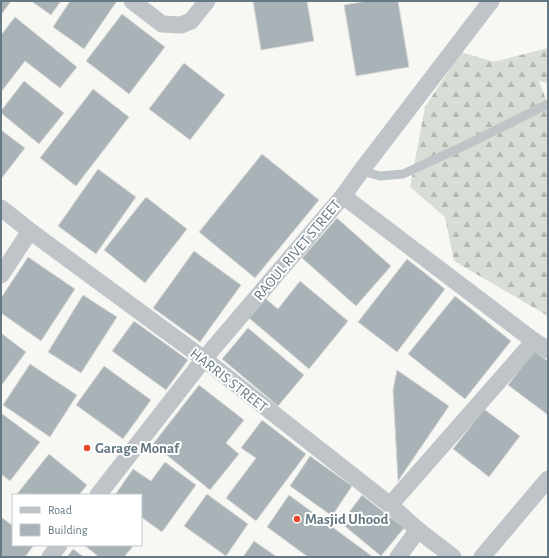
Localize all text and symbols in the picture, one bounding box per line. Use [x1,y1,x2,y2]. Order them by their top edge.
street label: RAOUL RIVET STREET [251,197,344,304]
street label: HARRIS STREET [187,346,271,415]
place label: Garage Monaf [95,441,180,456]
marker: Garage Monaf [82,443,92,453]
legend [12,494,142,546]
text: Road [48,504,72,516]
place label: Masjid Uhood [305,512,389,527]
marker: Masjid Uhood [292,514,302,524]
text: Building [48,524,88,536]

